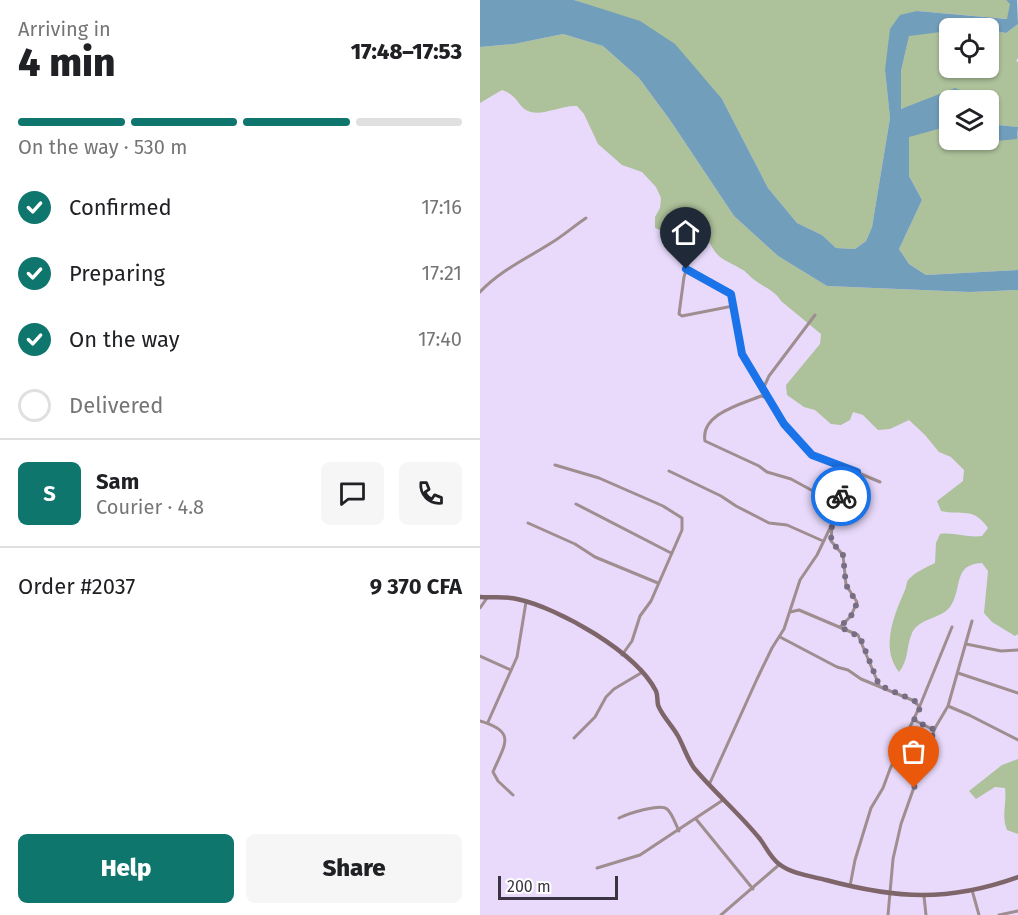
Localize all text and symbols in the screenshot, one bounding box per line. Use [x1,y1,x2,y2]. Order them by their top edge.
text: Arriving in [18,17,111,41]
map controls [939,18,999,150]
button: locate [939,18,999,78]
text: 17:48–17:53 [351,38,462,65]
text: 4 min [18,40,116,86]
button: layers [939,90,999,150]
text: On the way · 530 m [18,135,187,159]
icon: check [18,191,51,224]
text: Confirmed [69,194,172,221]
text: 17:16 [421,195,462,219]
pin [660,207,711,269]
icon: home [669,216,702,249]
icon: check [18,257,51,290]
text: Preparing [69,260,165,287]
text: 17:21 [422,261,462,285]
icon: check [18,323,51,356]
text: On the way [69,326,180,353]
text: 17:40 [418,327,462,351]
text: Delivered [69,392,164,419]
button: chat [321,462,384,525]
button: phone [399,462,462,525]
courier [811,466,871,526]
text: Sam [96,468,139,495]
text: S [43,480,56,507]
icon: bike [825,480,858,513]
text: Courier · 4.8 [96,495,204,519]
text: Order #2037 [18,573,135,600]
text: 9 370 CFA [370,573,462,600]
pin [888,726,939,788]
icon: bag [897,735,930,768]
button: Help [18,834,234,903]
button: Share [246,834,462,903]
scale bar [498,873,618,900]
text: 200 m [507,877,551,896]

